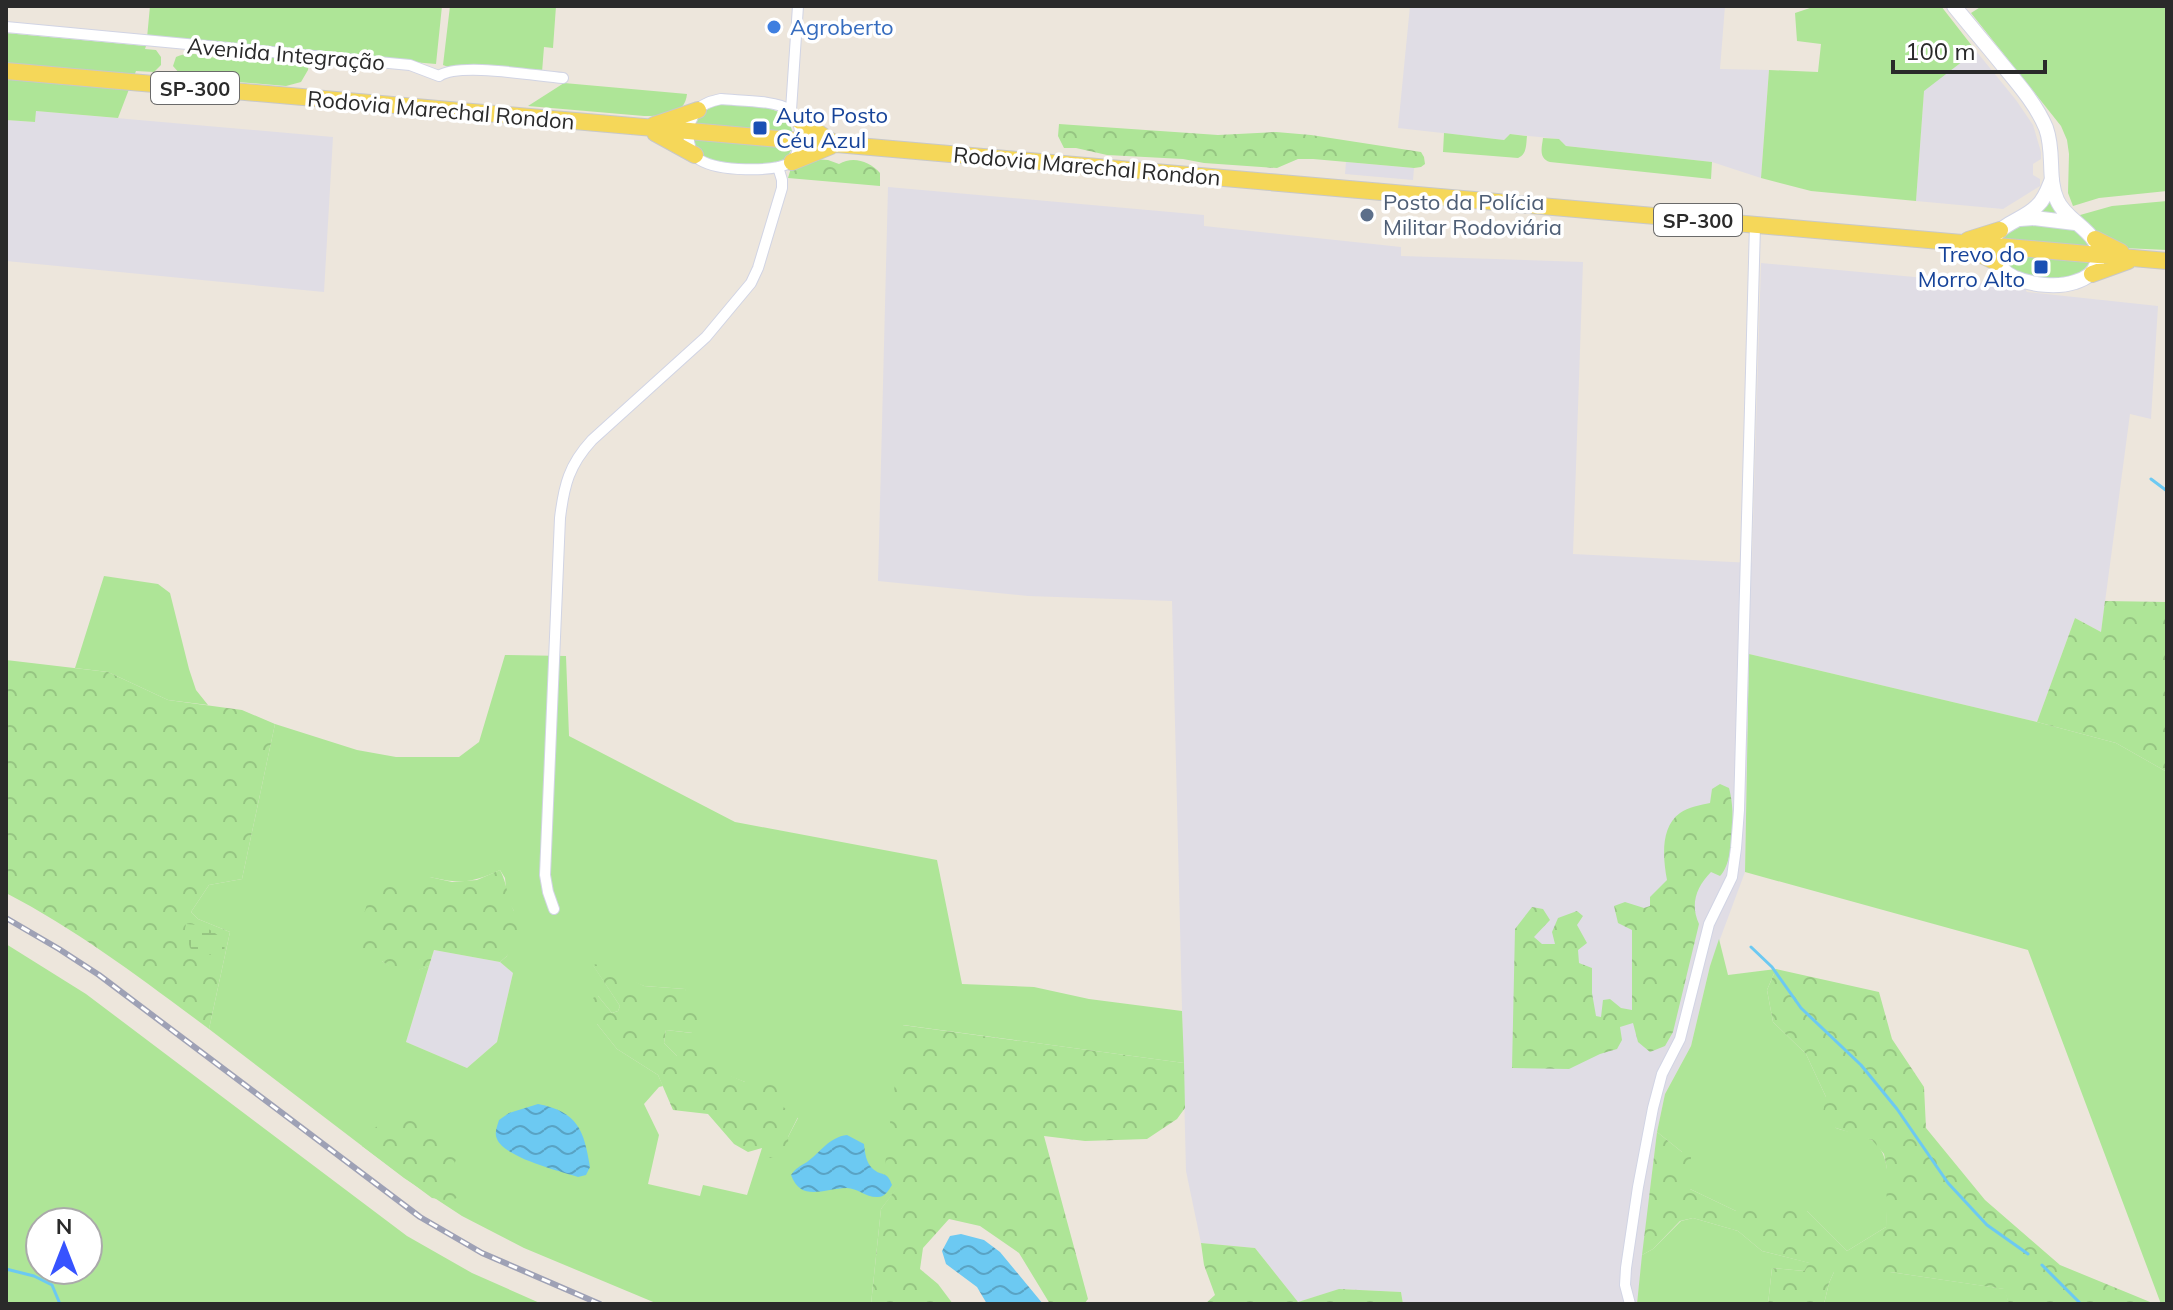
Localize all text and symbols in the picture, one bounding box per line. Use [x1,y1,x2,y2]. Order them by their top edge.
place label: Agroberto [790,13,894,41]
marker: Agroberto [765,18,783,36]
scale bar [1893,24,2045,74]
street label: Avenida Integração [186,31,386,77]
text: 100 m [1905,36,1976,66]
road number: SP-300 [151,72,239,104]
street label: Rodovia Marechal Rondon [306,84,576,136]
place label: Auto Posto Céu Azul [776,101,888,154]
marker: Auto Posto Céu Azul [751,119,769,137]
street label: Rodovia Marechal Rondon [952,140,1222,192]
place label: Posto da Polícia Militar Rodoviária [1383,188,1562,241]
road number: SP-300 [1654,204,1742,236]
marker: Posto da Polícia Militar Rodoviária [1358,206,1376,224]
place label: Trevo do Morro Alto [1918,240,2025,293]
marker: Trevo do Morro Alto [2032,258,2050,276]
north arrow [24,1206,104,1286]
text: N [56,1212,72,1240]

